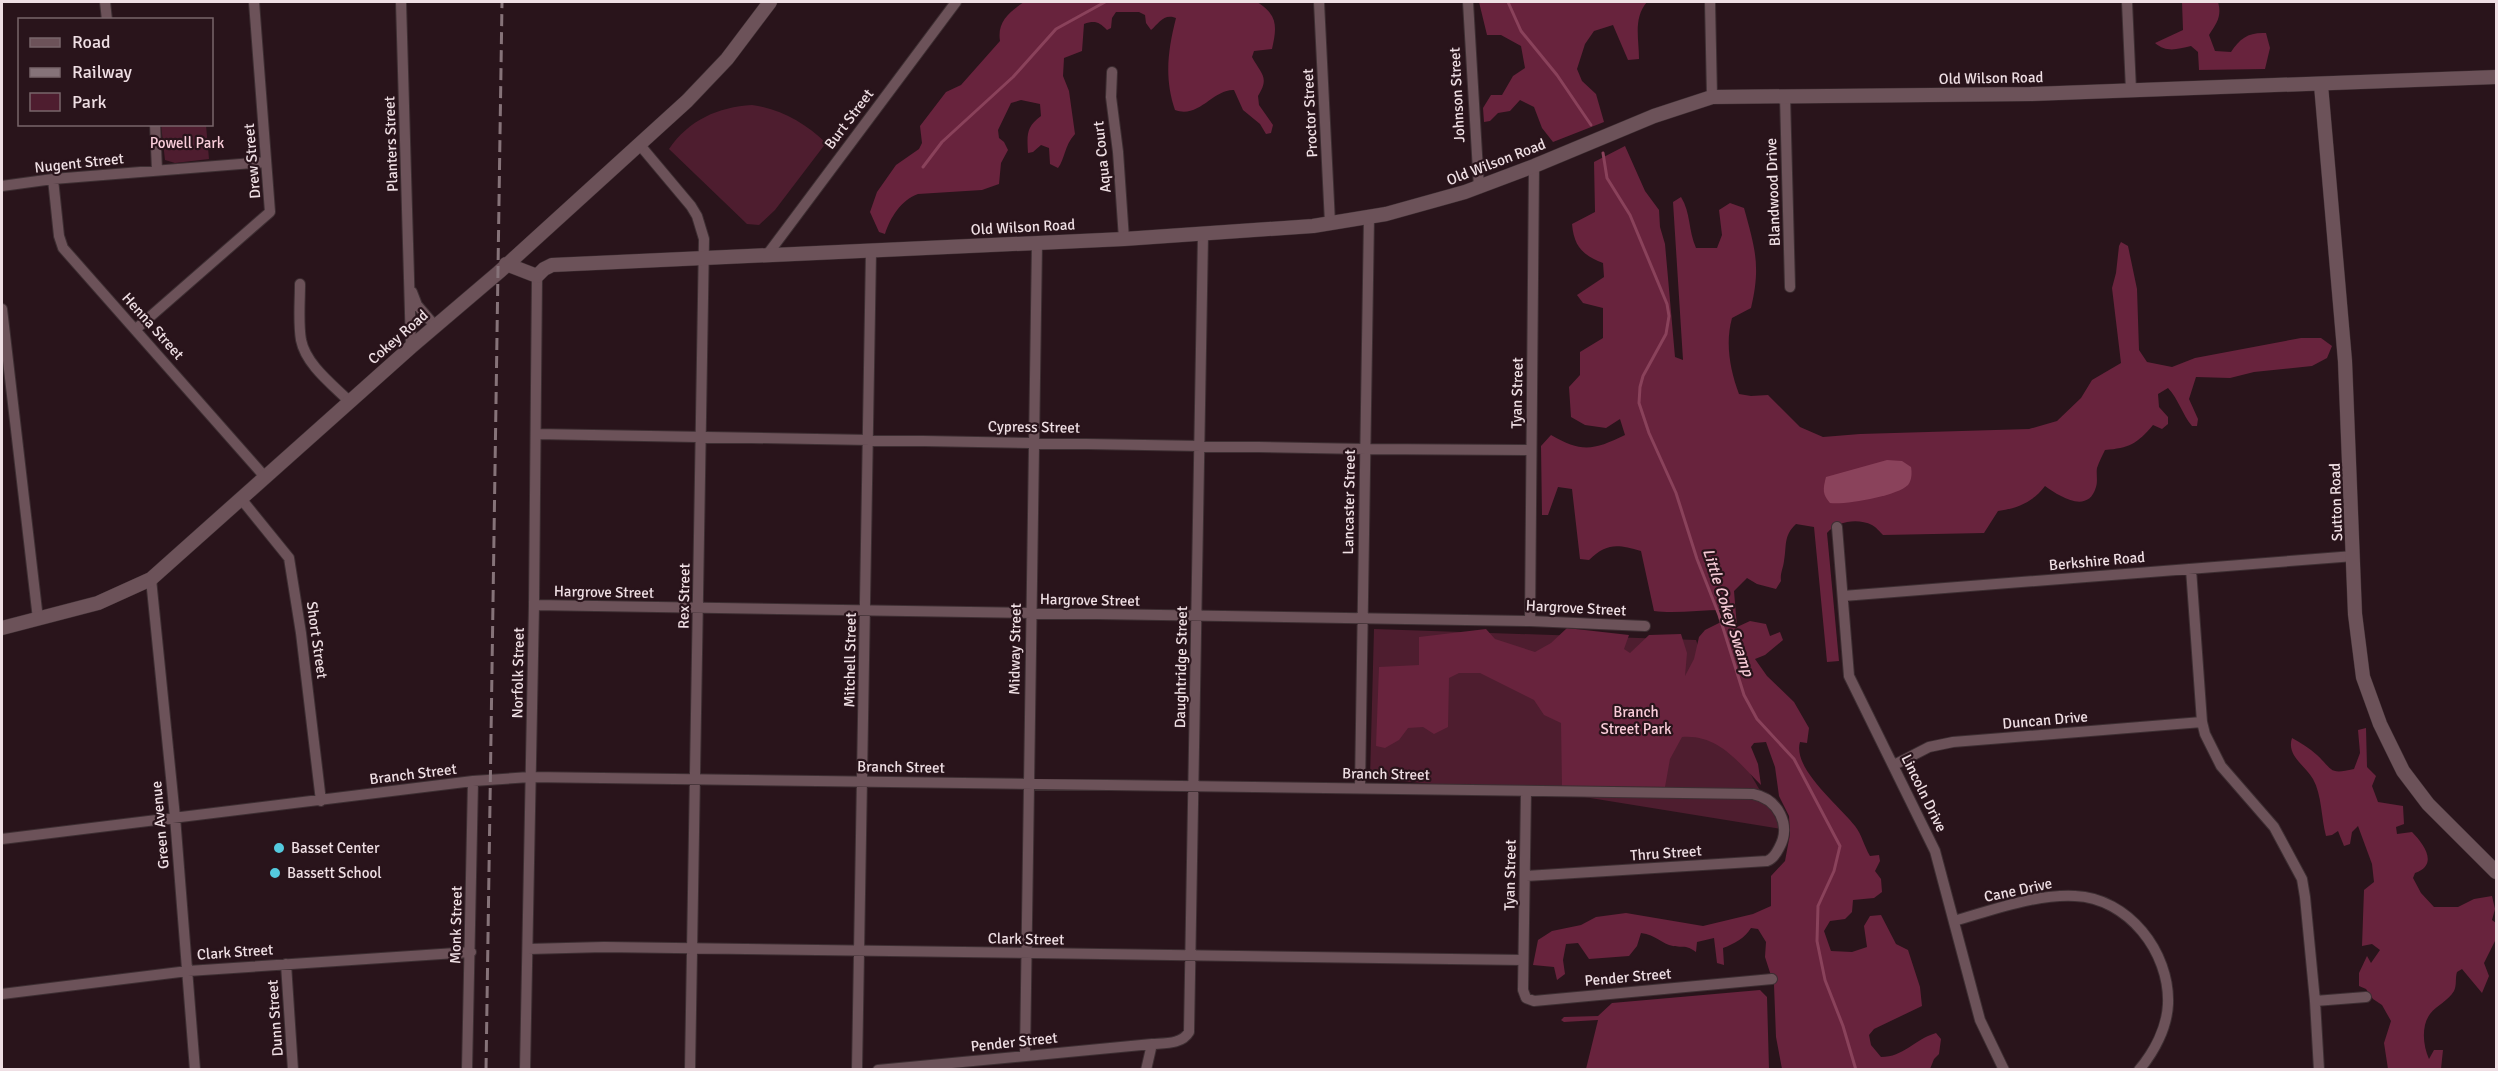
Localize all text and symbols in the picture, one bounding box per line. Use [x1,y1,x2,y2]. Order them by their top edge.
legend [18,18,213,126]
text: Road [72,31,111,53]
street label: Johnson Street [1446,47,1468,143]
text: Railway [72,61,133,83]
street label: Proctor Street [1299,68,1321,158]
street label: Old Wilson Road [1939,68,2043,88]
street label: Burt Street [821,85,877,153]
text: Park [72,91,107,113]
street label: Planters Street [380,96,402,192]
street label: Aqua Court [1089,120,1115,194]
street label: Drew Street [240,123,264,199]
park label: Powell Park [150,134,225,152]
street label: Old Wilson Road [1444,135,1548,189]
street label: Blandwood Drive [1762,138,1784,246]
street label: Nugent Street [33,149,125,177]
street label: Old Wilson Road [970,215,1076,239]
street label: Henna Street [118,289,188,363]
street label: Cokey Road [364,306,432,368]
street label: Tyan Street [1507,357,1527,429]
street label: Cypress Street [988,417,1080,437]
street label: Lancaster Street [1339,449,1359,555]
street label: Sutton Road [2326,463,2346,541]
water label: Little Cokey Swamp [1698,546,1759,680]
street label: Berkshire Road [2048,548,2146,574]
street label: Rex Street [674,563,694,629]
street label: Hargrove Street [554,582,654,602]
street label: Hargrove Street [1040,590,1140,610]
street label: Hargrove Street [1525,596,1627,620]
street label: Short Street [303,600,331,680]
street label: Midway Street [1005,603,1025,695]
street label: Daughtridge Street [1171,606,1191,728]
street label: Mitchell Street [840,612,860,708]
street label: Norfolk Street [508,627,528,719]
park label: Branch Street Park [1600,703,1672,738]
street label: Duncan Drive [2001,707,2089,733]
street label: Lincoln Drive [1897,751,1951,835]
street label: Branch Street [857,757,945,777]
street label: Branch Street [368,760,458,788]
street label: Branch Street [1342,764,1430,784]
street label: Green Avenue [147,780,173,870]
place label: Basset Center [291,839,380,857]
street label: Tyan Street [1500,839,1520,911]
marker: Basset Center [272,841,286,855]
street label: Thru Street [1630,842,1702,864]
place label: Bassett School [287,864,382,882]
marker: Bassett School [268,866,282,880]
street label: Cane Drive [1982,874,2054,906]
street label: Monk Street [446,886,466,964]
street label: Clark Street [988,929,1064,949]
street label: Clark Street [196,940,274,964]
street label: Pender Street [1584,964,1672,990]
street label: Dunn Street [263,979,287,1057]
street label: Pender Street [970,1028,1058,1056]

